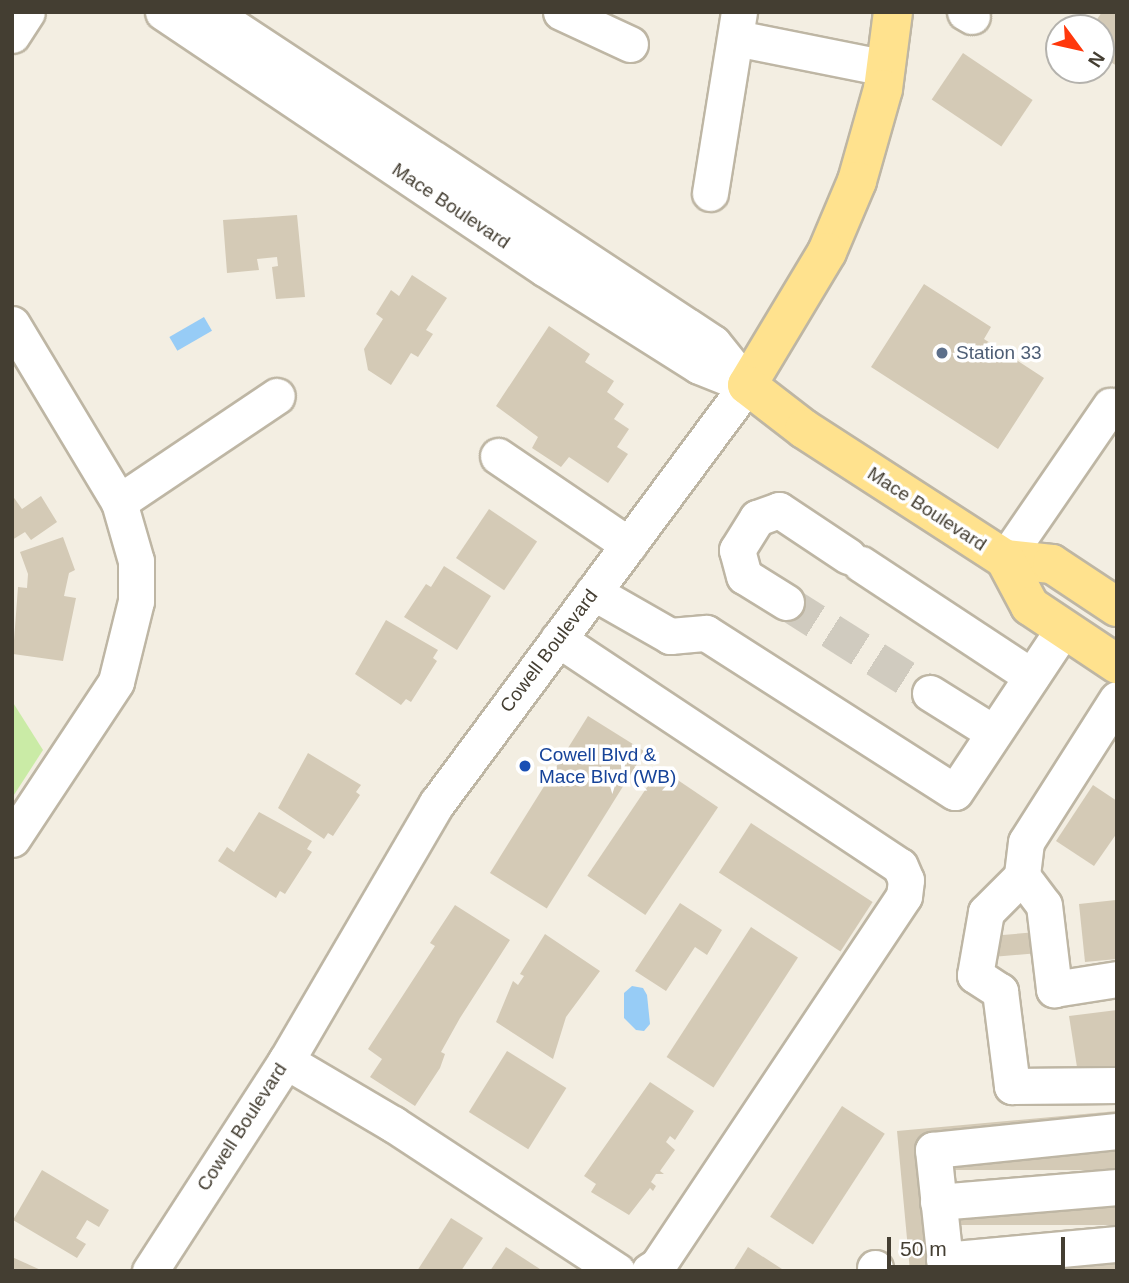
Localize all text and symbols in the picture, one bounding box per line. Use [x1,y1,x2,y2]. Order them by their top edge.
north arrow [1045,14,1115,84]
text: N [1084,48,1109,71]
street label: Mace Boulevard [388,158,514,254]
place label: Station 33 [956,342,1042,364]
marker: Station 33 [934,345,950,361]
street label: Mace Boulevard [863,462,991,556]
street label: Cowell Boulevard [495,585,603,717]
place label: Cowell Blvd & Mace Blvd (WB) [539,744,676,788]
marker: Cowell Blvd & Mace Blvd (WB) [517,758,533,774]
street label: Cowell Boulevard [192,1059,292,1195]
scale bar [891,1224,1070,1268]
text: 50 m [900,1237,947,1260]

